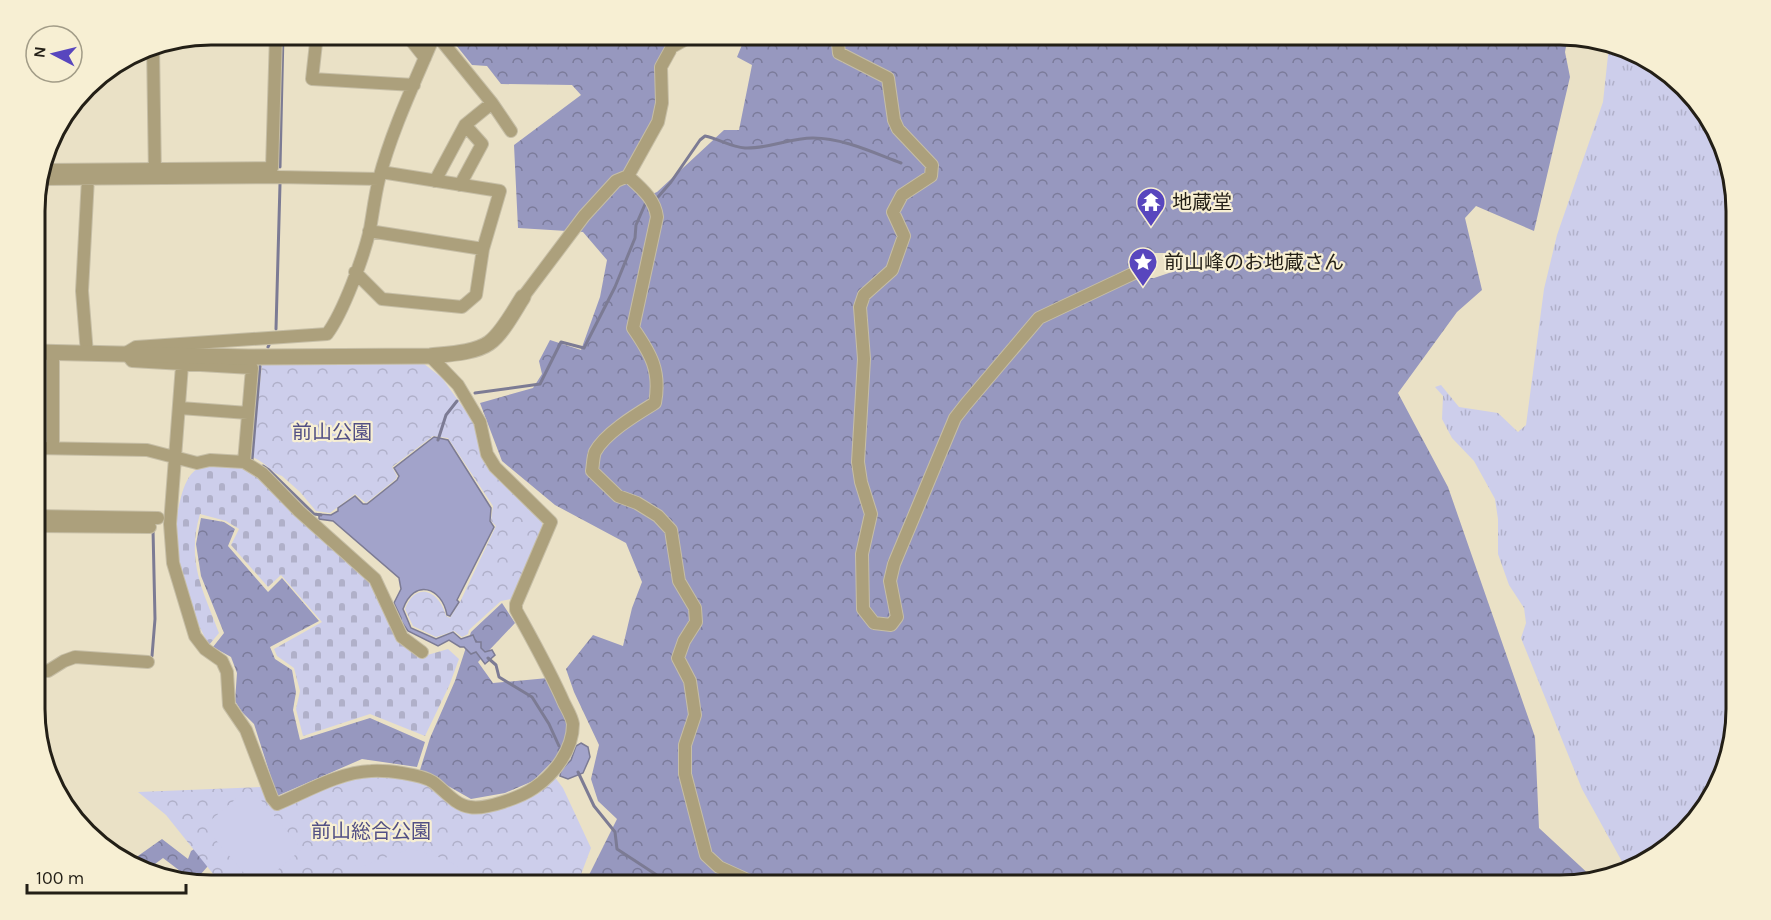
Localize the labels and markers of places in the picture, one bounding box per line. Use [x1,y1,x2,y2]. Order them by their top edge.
temple icon: 地蔵堂 [1135,186,1167,228]
place label: 地蔵堂 [1172,191,1232,214]
place icon: 前山峰のお地蔵さん [1127,246,1159,288]
place label: 前山峰のお地蔵さん [1164,251,1344,274]

